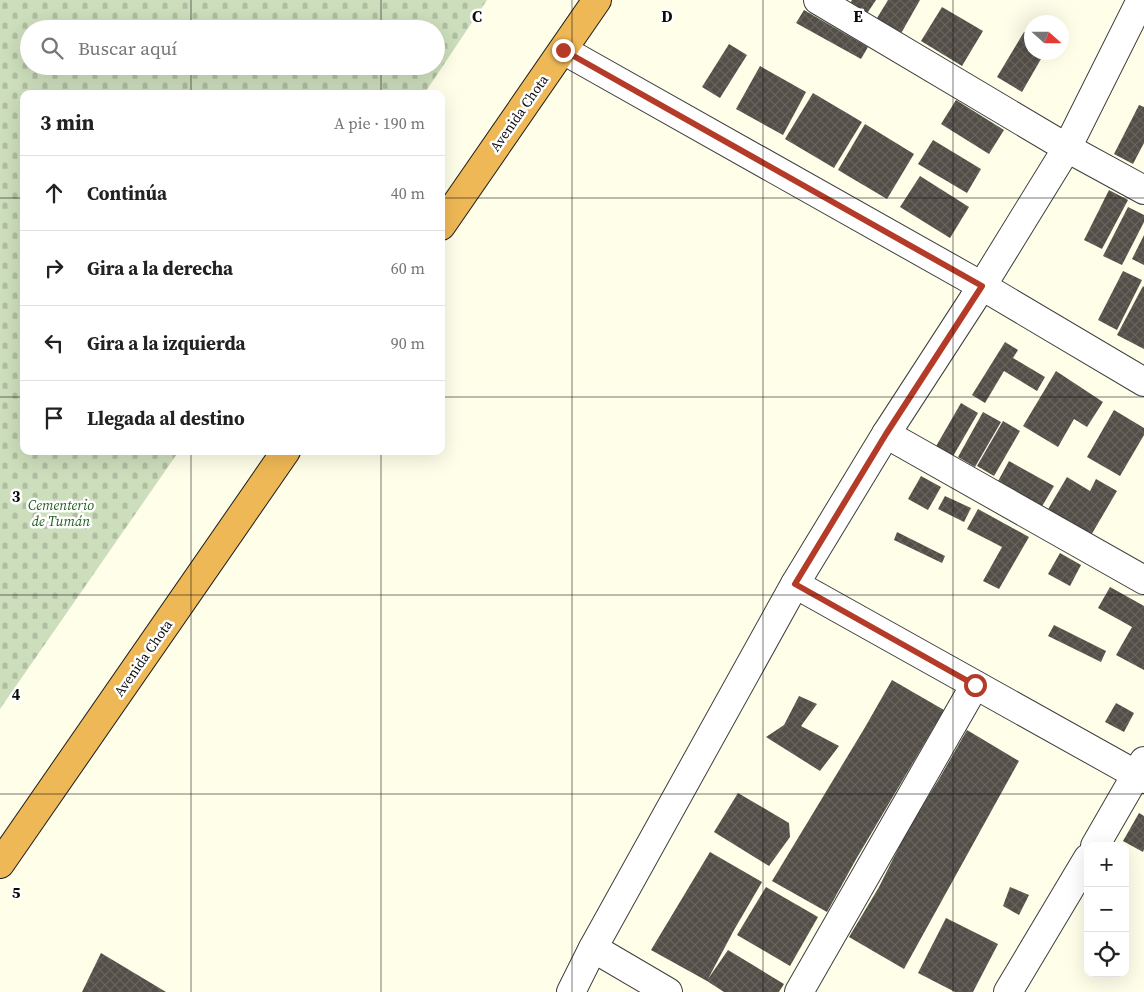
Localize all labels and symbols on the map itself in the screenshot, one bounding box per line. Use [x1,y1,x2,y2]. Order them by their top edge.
text: C [472,5,482,27]
text: D [661,5,673,27]
text: E [853,5,863,27]
north arrow [1024,15,1069,60]
route end [552,39,575,62]
street label: Avenida Chota [485,70,553,155]
text: 3 [12,485,21,507]
park label: Cementerio de Tumán [28,495,94,531]
street label: Avenida Chota [109,615,177,700]
route start [964,674,987,697]
text: 4 [12,683,21,705]
text: 5 [12,881,21,903]

